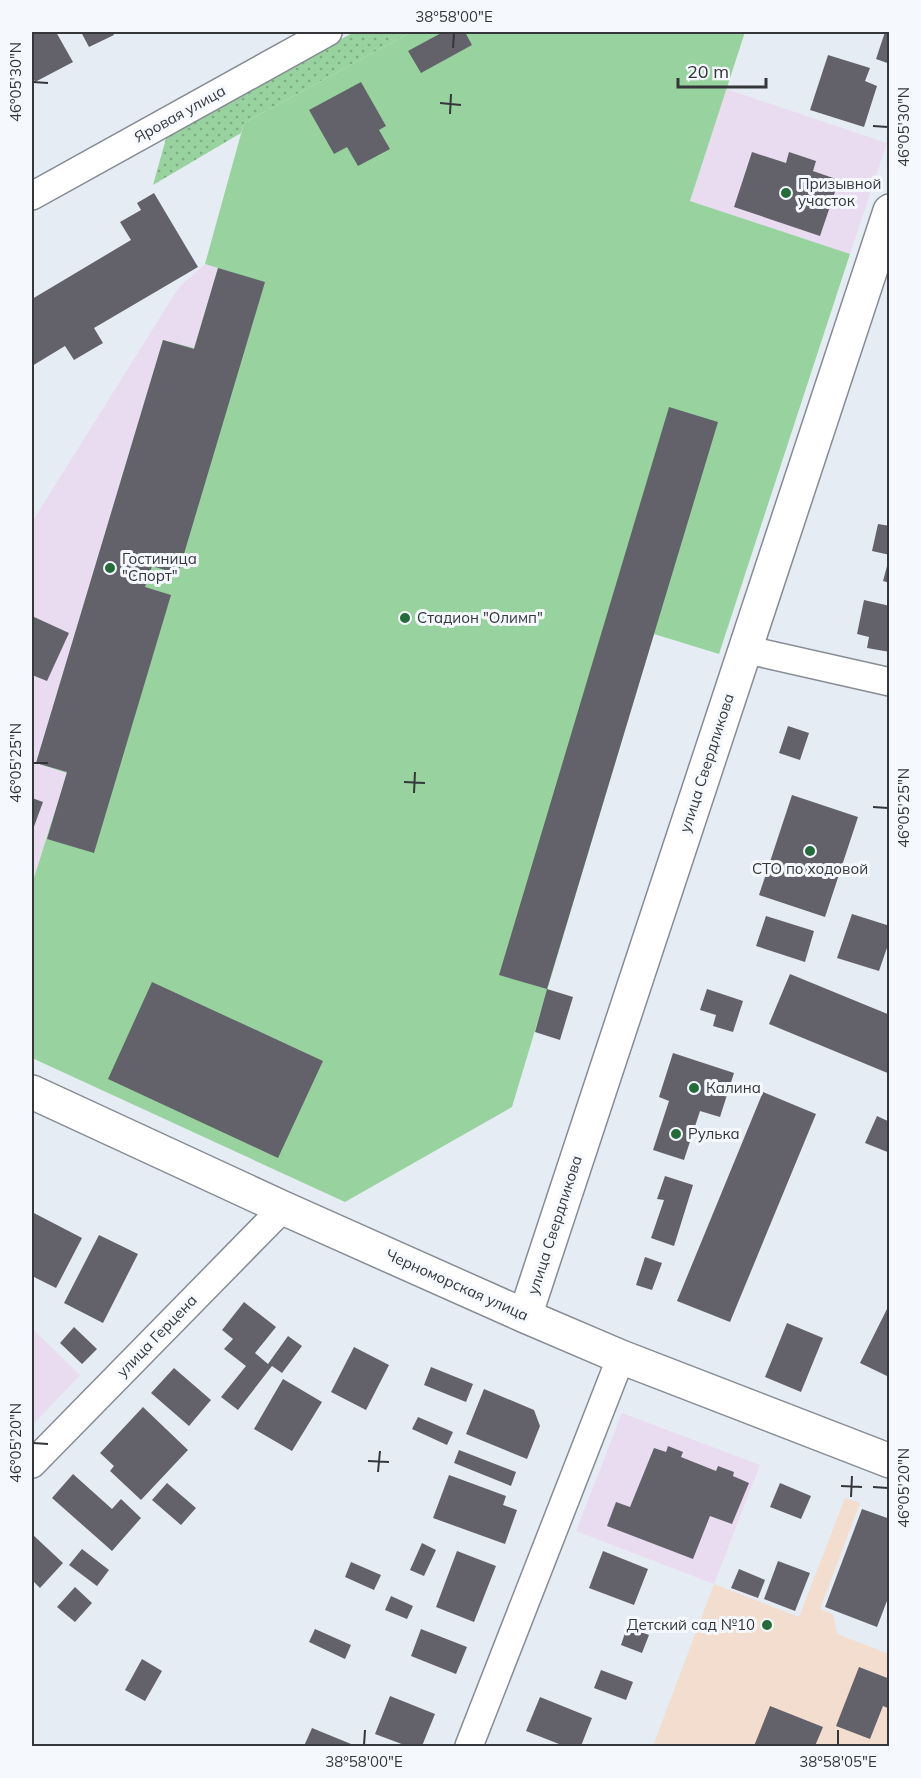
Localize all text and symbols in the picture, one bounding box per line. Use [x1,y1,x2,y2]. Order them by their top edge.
text: 38°58'00"E [415,7,493,26]
text: 46°05'30"N [6,42,25,122]
scale bar [678,51,766,89]
text: 20 m [687,60,729,83]
street label: Яровая улица [131,81,229,146]
text: 46°05'30"N [894,87,913,167]
place label: Призывной участок [798,174,881,210]
marker: Призывной участок [779,186,793,200]
place label: Гостиница "Спорт" [122,549,197,585]
marker: Гостиница "Спорт" [103,561,117,575]
place label: Стадион "Олимп" [417,608,543,627]
marker: Стадион "Олимп" [398,611,412,625]
street label: улица Свердликова [675,691,738,835]
text: 46°05'25"N [6,723,25,803]
text: 46°05'25"N [894,768,913,848]
marker: СТО по ходовой [803,844,817,858]
place label: СТО по ходовой [752,859,868,878]
place label: Калина [706,1078,761,1097]
marker: Калина [687,1081,701,1095]
place label: Рулька [688,1124,740,1143]
marker: Рулька [669,1127,683,1141]
street label: улица Свердликова [523,1153,586,1297]
street label: Черноморская улица [383,1245,531,1325]
street label: улица Герцена [113,1290,201,1381]
text: 46°05'20"N [6,1403,25,1483]
text: 46°05'20"N [894,1448,913,1528]
place label: Детский сад №10 [626,1615,755,1634]
marker: Детский сад №10 [760,1618,774,1632]
text: 38°58'00"E [325,1752,403,1771]
text: 38°58'05"E [799,1752,877,1771]

